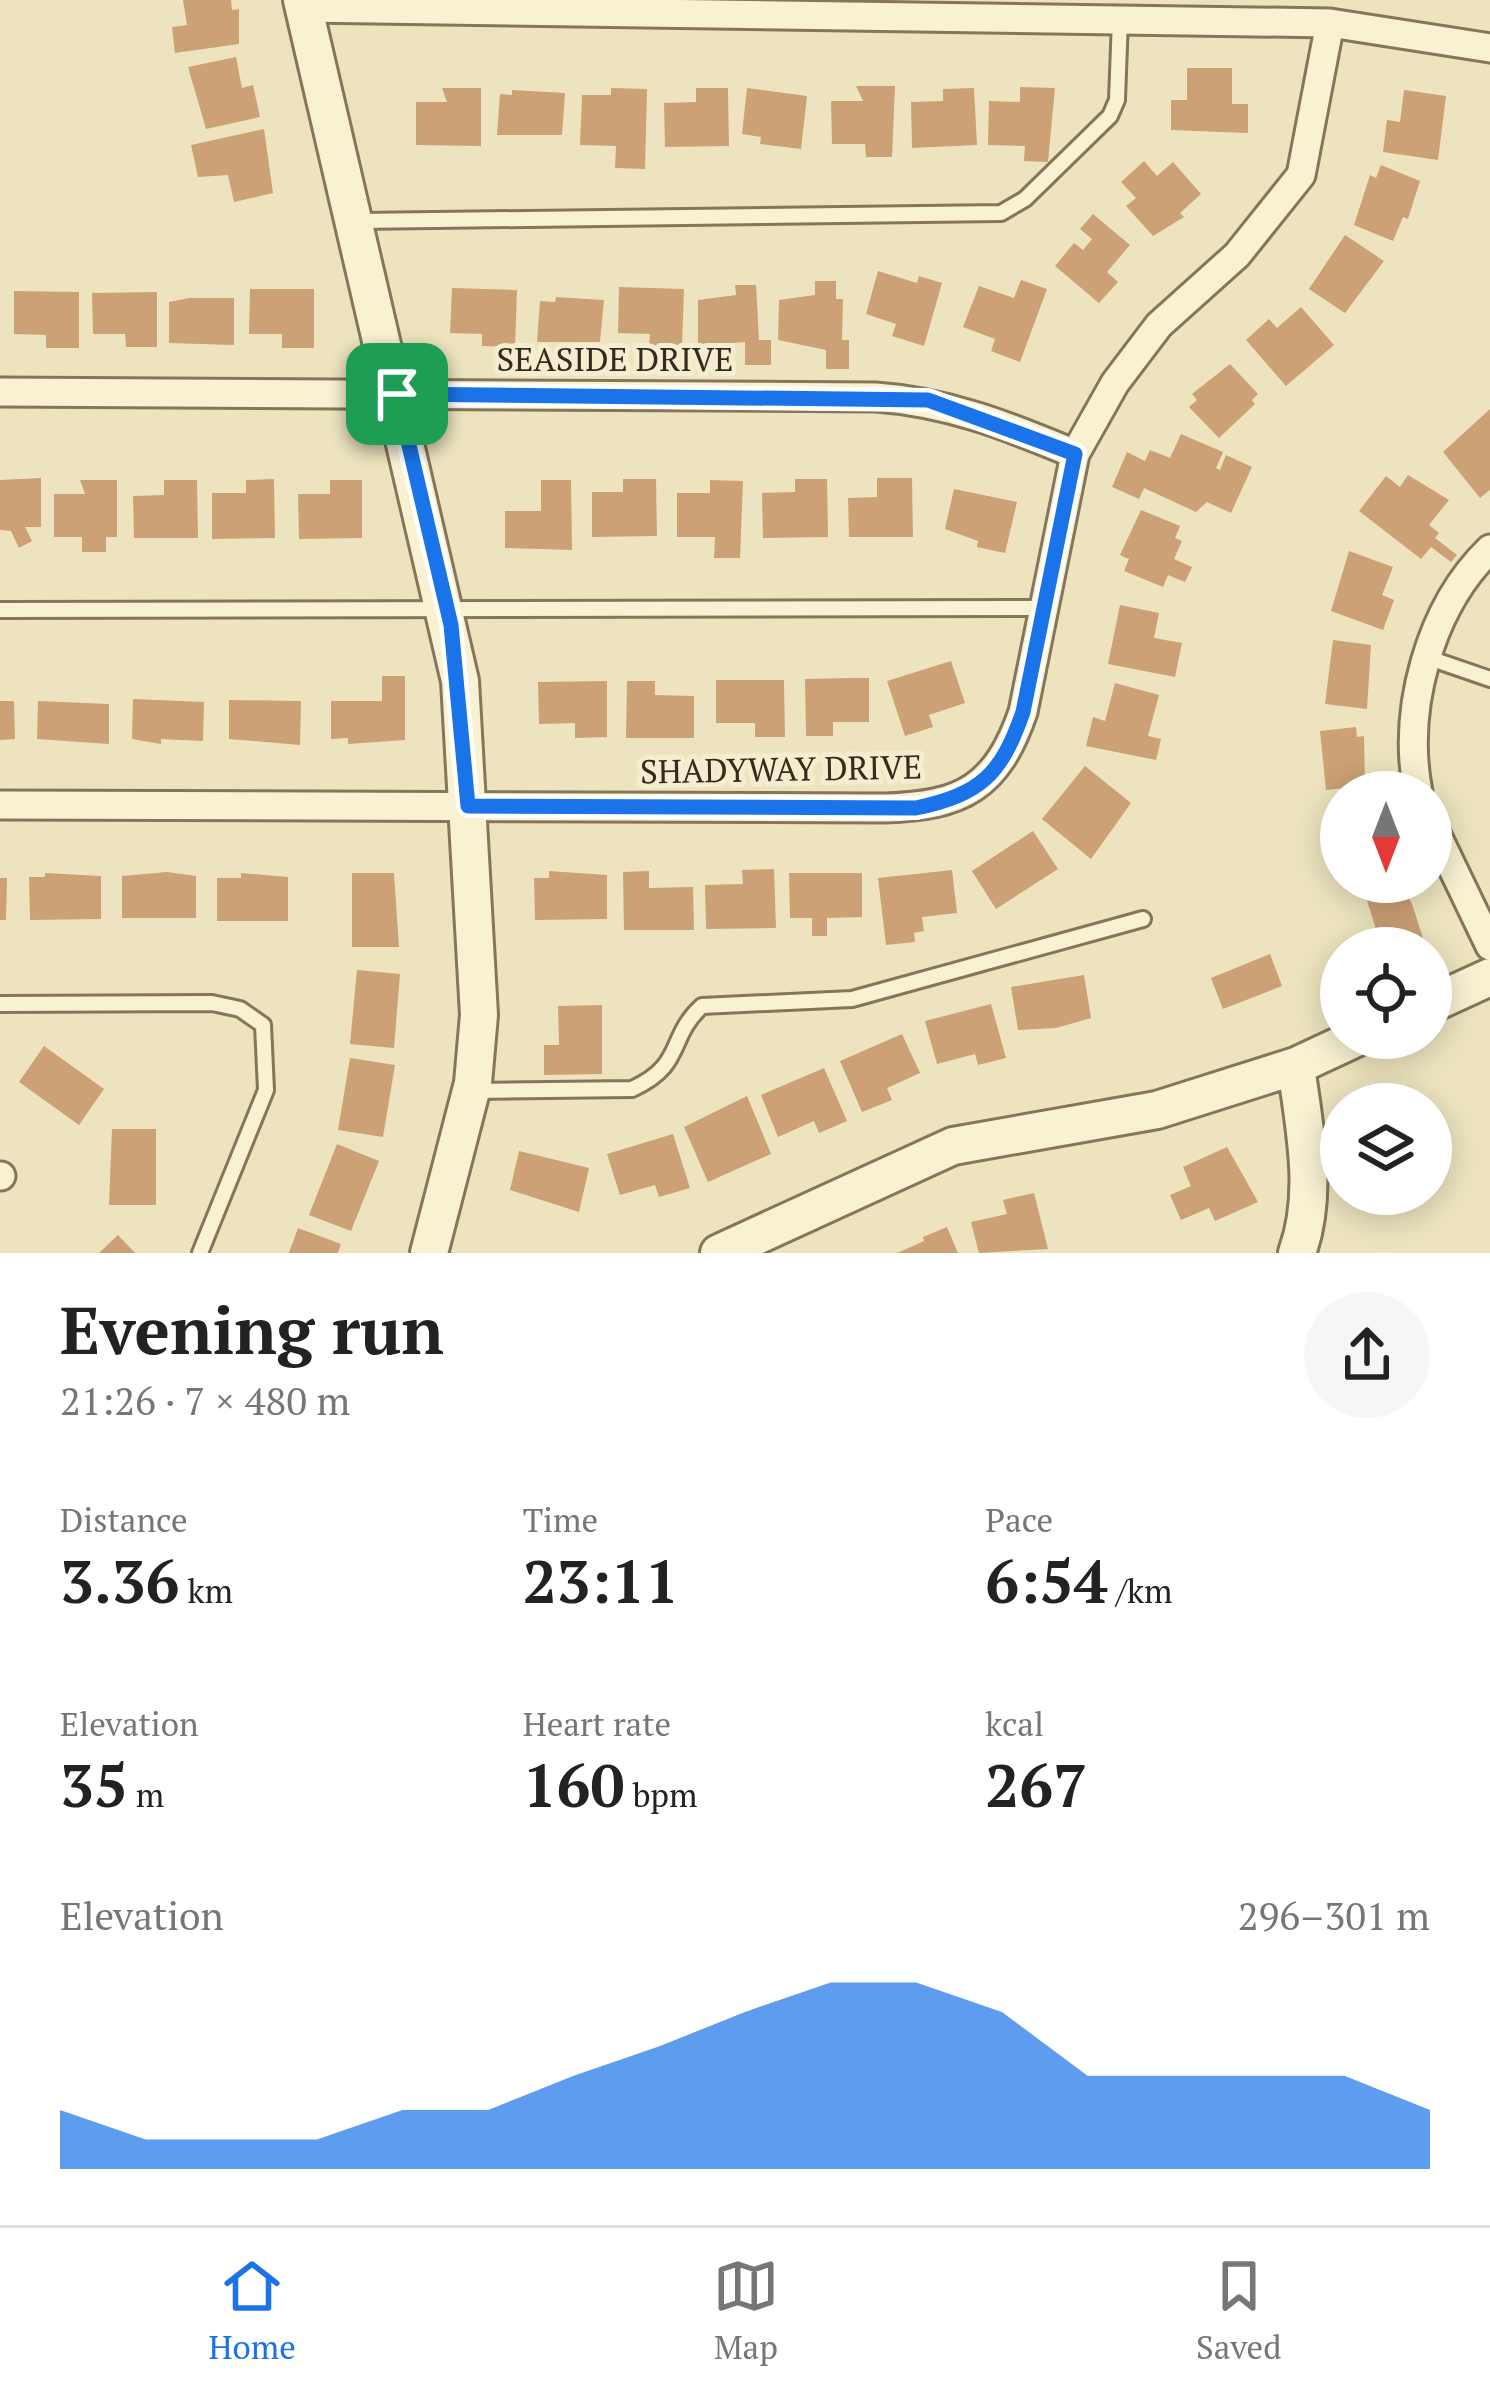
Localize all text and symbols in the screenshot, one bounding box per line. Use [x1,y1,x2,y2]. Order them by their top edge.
street label: SEASIDE DRIVE [496,337,734,380]
pin [346,343,448,445]
icon: arrive [364,361,430,427]
street label: SHADYWAY DRIVE [640,745,922,792]
north arrow [1320,771,1452,903]
map controls [1320,771,1452,1215]
button: locate [1320,927,1452,1059]
button: layers [1320,1083,1452,1215]
text: Evening run [60,1285,444,1373]
button: share [1304,1292,1430,1418]
text: 21:26 · 7 × 480 m [60,1374,350,1426]
text: Distance [60,1498,187,1541]
text: Time [523,1498,598,1541]
text: Pace [985,1498,1053,1541]
text: 3.36 [60,1541,179,1620]
text: 23:11 [523,1541,679,1620]
text: 6:54 [985,1541,1108,1620]
text: km [179,1569,233,1612]
text: /km [1108,1569,1173,1612]
text: Elevation [60,1702,199,1745]
text: Heart rate [523,1702,671,1745]
text: kcal [985,1702,1044,1745]
text: 35 [60,1745,128,1824]
text: 160 [523,1745,624,1824]
text: 267 [985,1745,1087,1824]
text: m [128,1773,164,1816]
text: bpm [624,1773,698,1816]
text: Elevation [60,1889,224,1941]
text: 296–301 m [1238,1889,1430,1941]
tab: Home [209,2253,296,2368]
tab: Map [713,2253,779,2368]
tab: Saved [1196,2253,1281,2368]

